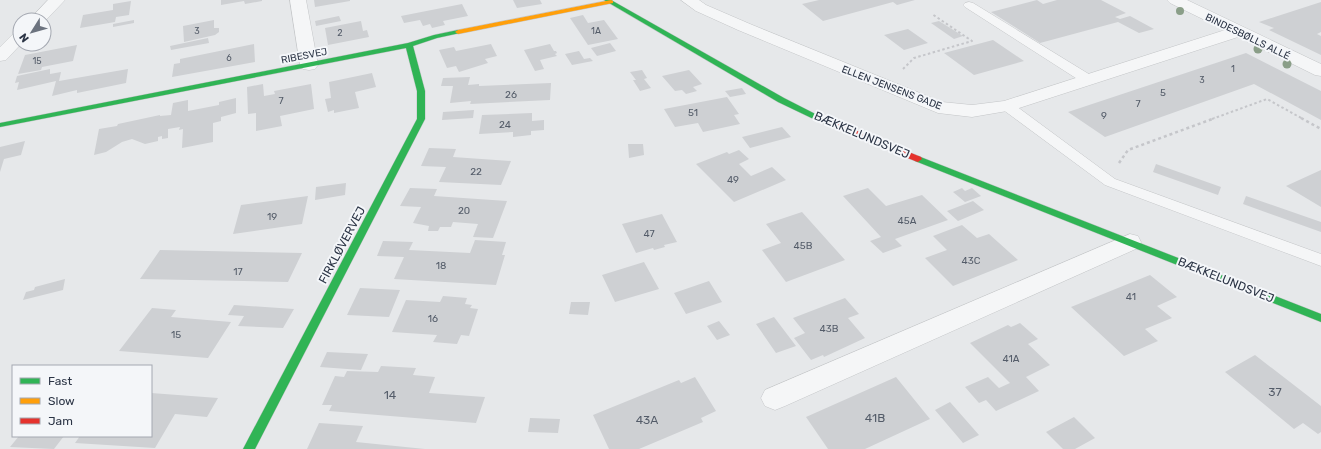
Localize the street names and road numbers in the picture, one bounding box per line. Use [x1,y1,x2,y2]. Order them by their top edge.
street label: BINDESBØLLS ALLÉ [1203,11,1292,63]
street label: RIBESVEJ [280,46,328,66]
street label: ELLEN JENSENS GADE [840,63,943,113]
street label: BÆKKELUNDSVEJ [812,109,912,161]
street label: FIRKLØVERVEJ [316,204,368,286]
street label: BÆKKELUNDSVEJ [1176,254,1276,306]

